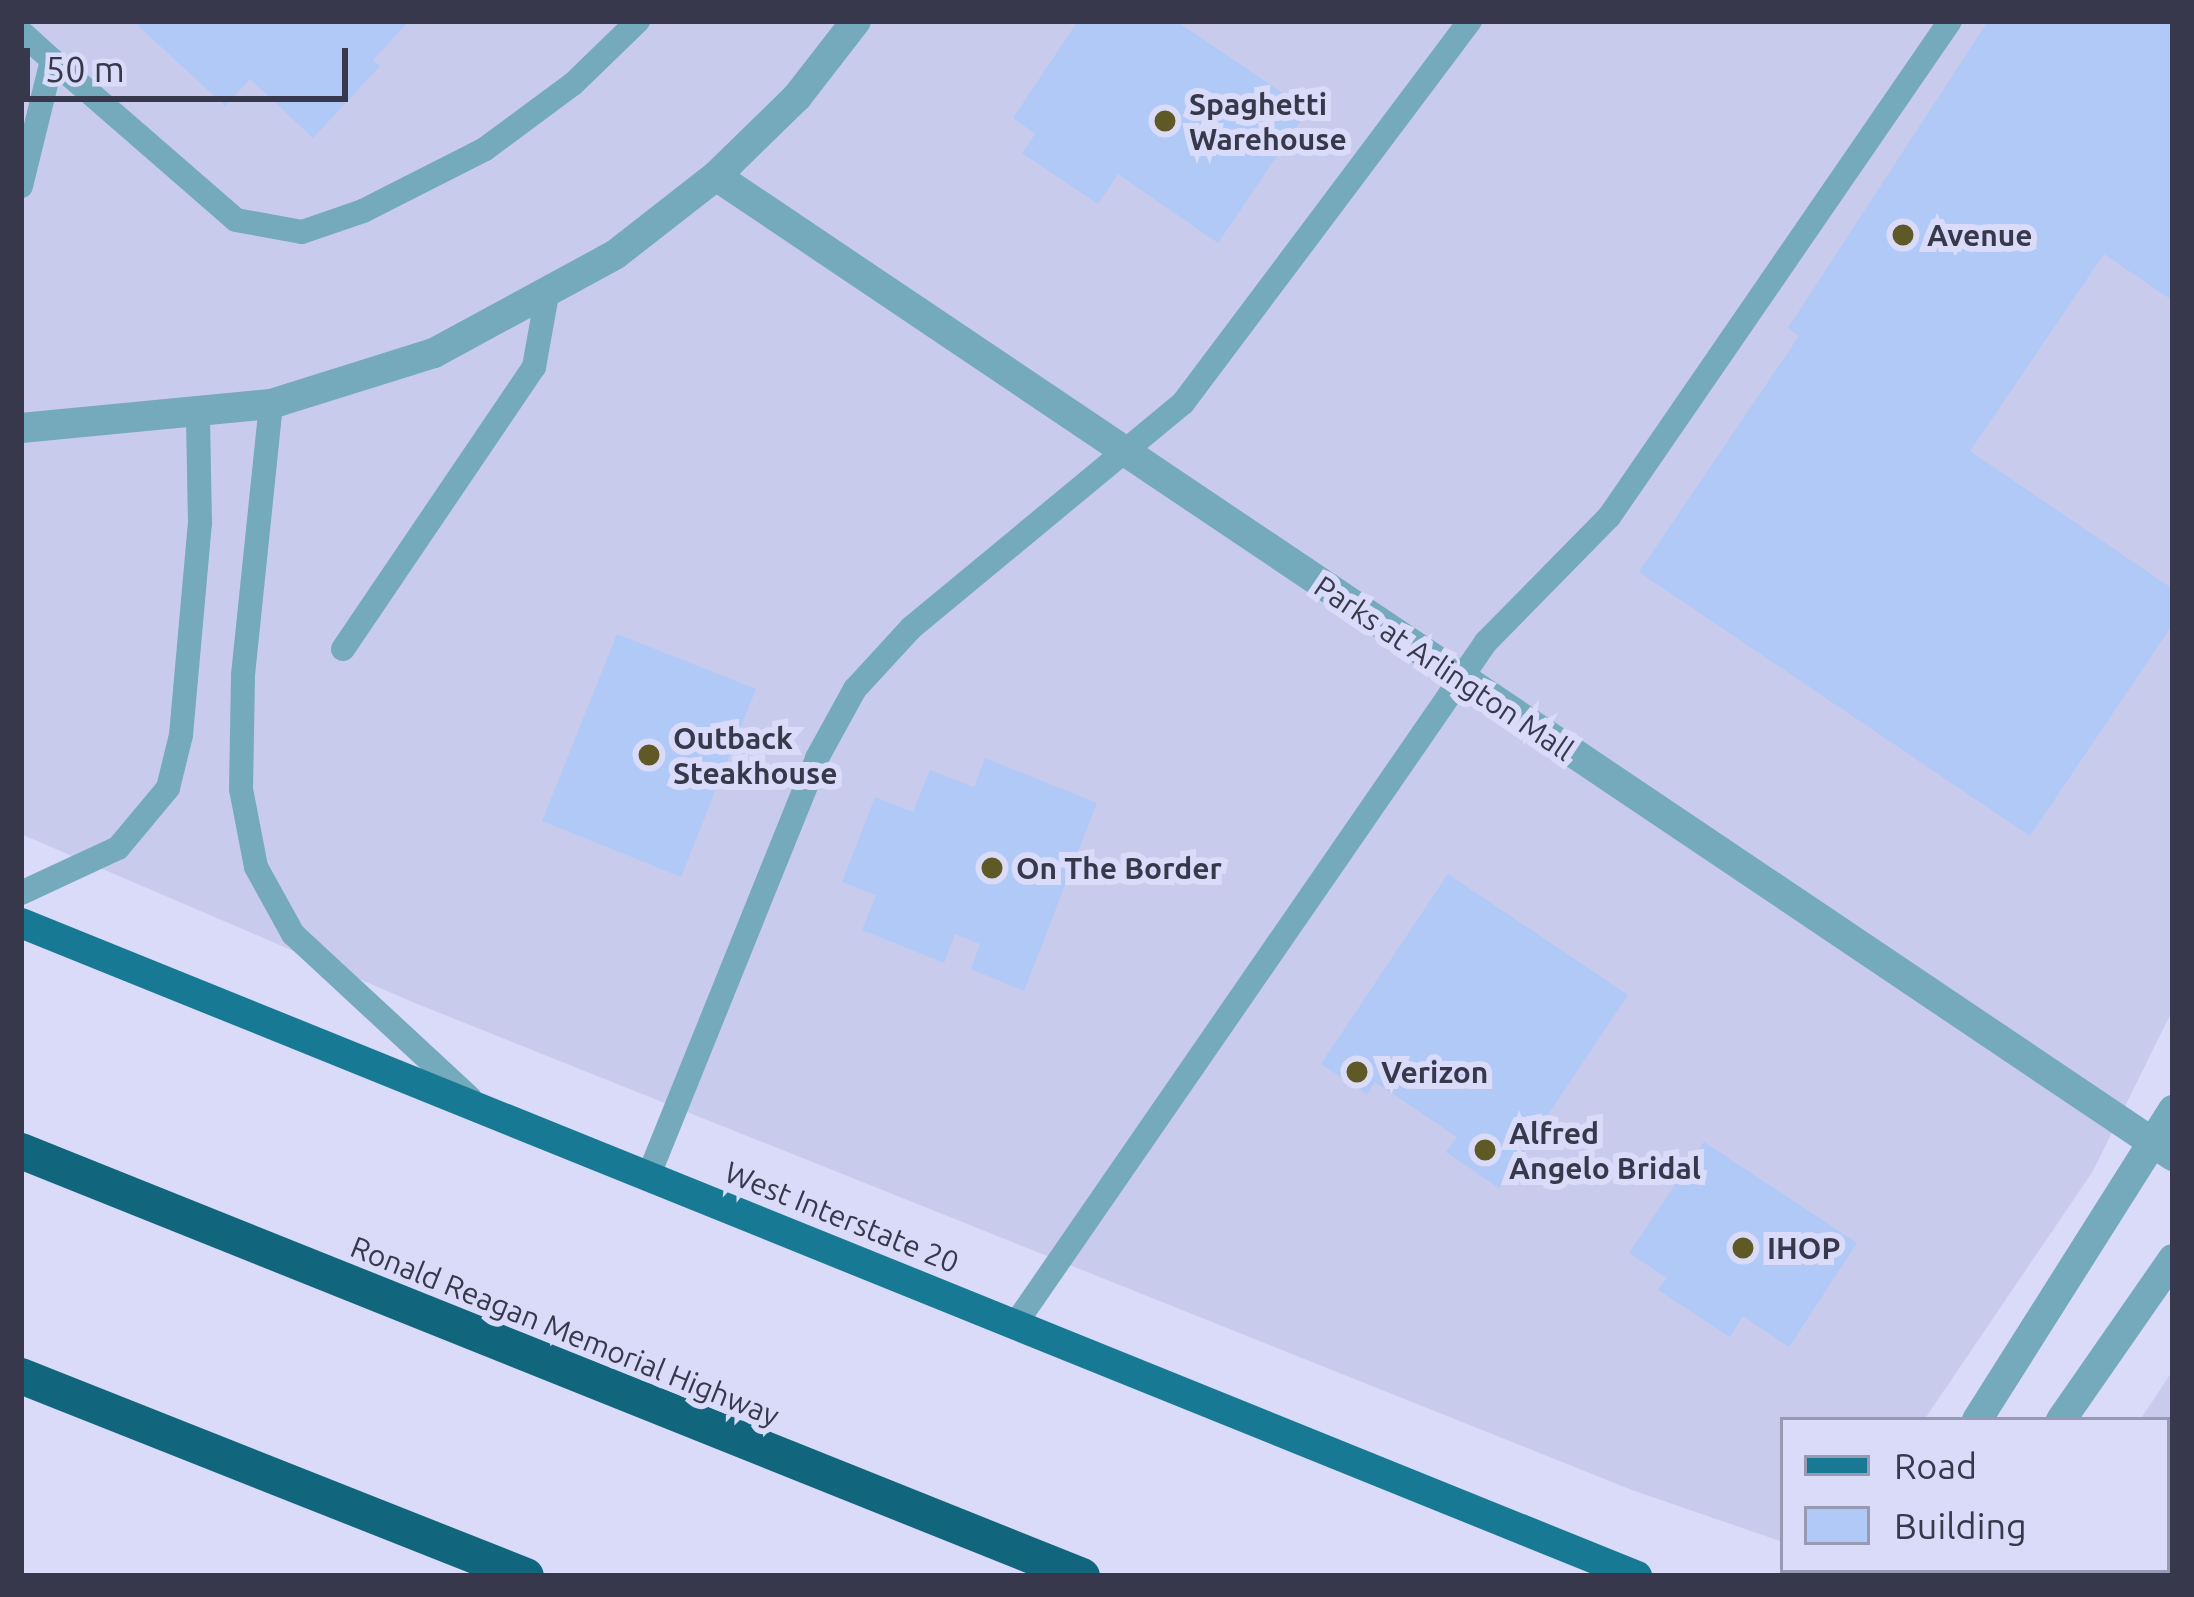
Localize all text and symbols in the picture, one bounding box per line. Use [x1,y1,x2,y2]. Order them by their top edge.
scale bar [30,24,354,98]
text: 50 m [45,48,125,89]
place label: Spaghetti Warehouse [1189,86,1347,156]
marker: Spaghetti Warehouse [1152,108,1178,134]
place label: Avenue [1927,217,2033,253]
marker: Avenue [1890,222,1916,248]
street label: Parks at Arlington Mall [1308,568,1580,768]
place label: Outback Steakhouse [673,720,838,790]
marker: Outback Steakhouse [636,742,662,768]
place label: On The Border [1016,850,1222,886]
marker: On The Border [979,855,1005,881]
place label: Verizon [1381,1054,1488,1090]
marker: Verizon [1344,1059,1370,1085]
place label: Alfred Angelo Bridal [1509,1115,1701,1186]
marker: Alfred Angelo Bridal [1472,1137,1498,1163]
street label: West Interstate 20 [720,1154,964,1280]
street label: Ronald Reagan Memorial Highway [346,1228,784,1434]
place label: IHOP [1767,1230,1840,1266]
marker: IHOP [1730,1235,1756,1261]
legend [1780,1417,2170,1573]
text: Road [1894,1445,1977,1486]
text: Building [1894,1505,2027,1546]

